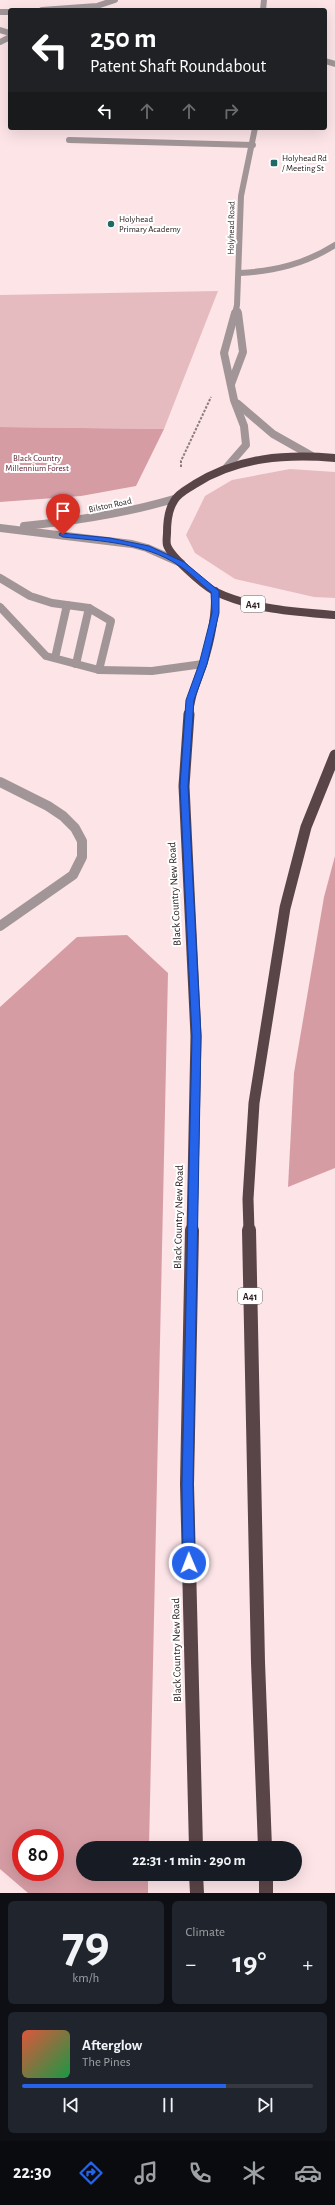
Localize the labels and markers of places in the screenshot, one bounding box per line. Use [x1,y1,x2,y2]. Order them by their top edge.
place label: Holyhead Rd / Meeting St [282,154,327,173]
marker: Holyhead Rd / Meeting St [269,158,279,168]
place label: Holyhead Primary Academy [119,215,181,234]
marker: Holyhead Primary Academy [106,219,116,229]
pin [46,494,80,535]

